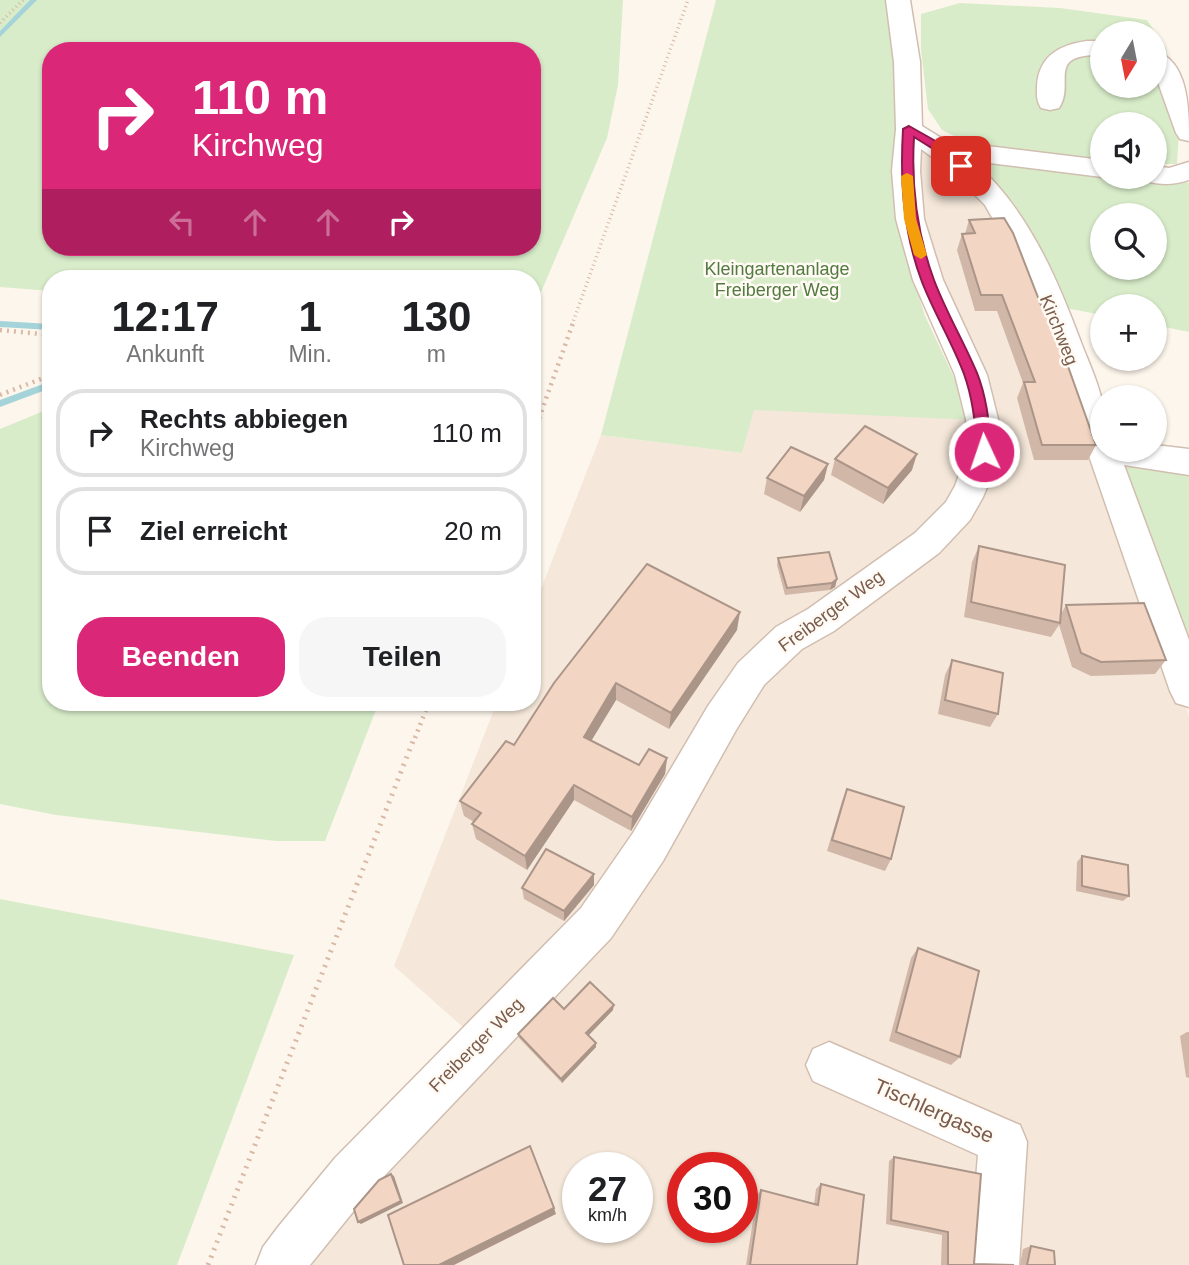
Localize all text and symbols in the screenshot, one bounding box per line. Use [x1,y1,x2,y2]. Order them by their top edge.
north arrow [1090,21,1167,98]
map controls [1090,21,1167,462]
icon: right [77,70,168,161]
text: 110 m [192,70,328,124]
button: sound [1090,112,1167,189]
text: Kirchweg [192,127,324,163]
pin [931,136,991,196]
icon: arrive [942,147,980,185]
icon: left [163,203,201,241]
icon: ahead [236,203,274,241]
icon: ahead [309,203,347,241]
icon: right [382,203,420,241]
button: search [1090,203,1167,280]
park label: Kleingartenanlage Freiberger Weg [704,259,850,300]
street label: Kirchweg [1036,292,1082,368]
text: 12:17 [112,293,219,340]
text: 1 [298,293,322,340]
text: 130 [401,293,471,340]
button: + [1090,294,1167,371]
text: Ankunft [126,341,204,367]
text: Min. [288,341,332,367]
text: m [427,341,446,367]
button: − [1090,385,1167,462]
text: Rechts abbiegen [140,404,348,434]
icon: right [81,414,119,452]
position arrow [947,415,1021,489]
text: 110 m [432,418,502,448]
text: Kirchweg [140,435,235,461]
icon: arrive [81,512,119,550]
text: Ziel erreicht [140,516,287,546]
text: 20 m [444,516,502,546]
street label: Freiberger Weg [775,566,887,656]
button: Beenden [77,617,285,697]
button: Teilen [299,617,506,697]
street label: Freiberger Weg [425,994,527,1096]
street label: Tischlergasse [871,1074,998,1147]
speed limit sign: 30 [667,1152,758,1243]
text: 27 [588,1169,627,1208]
text: km/h [588,1205,627,1225]

